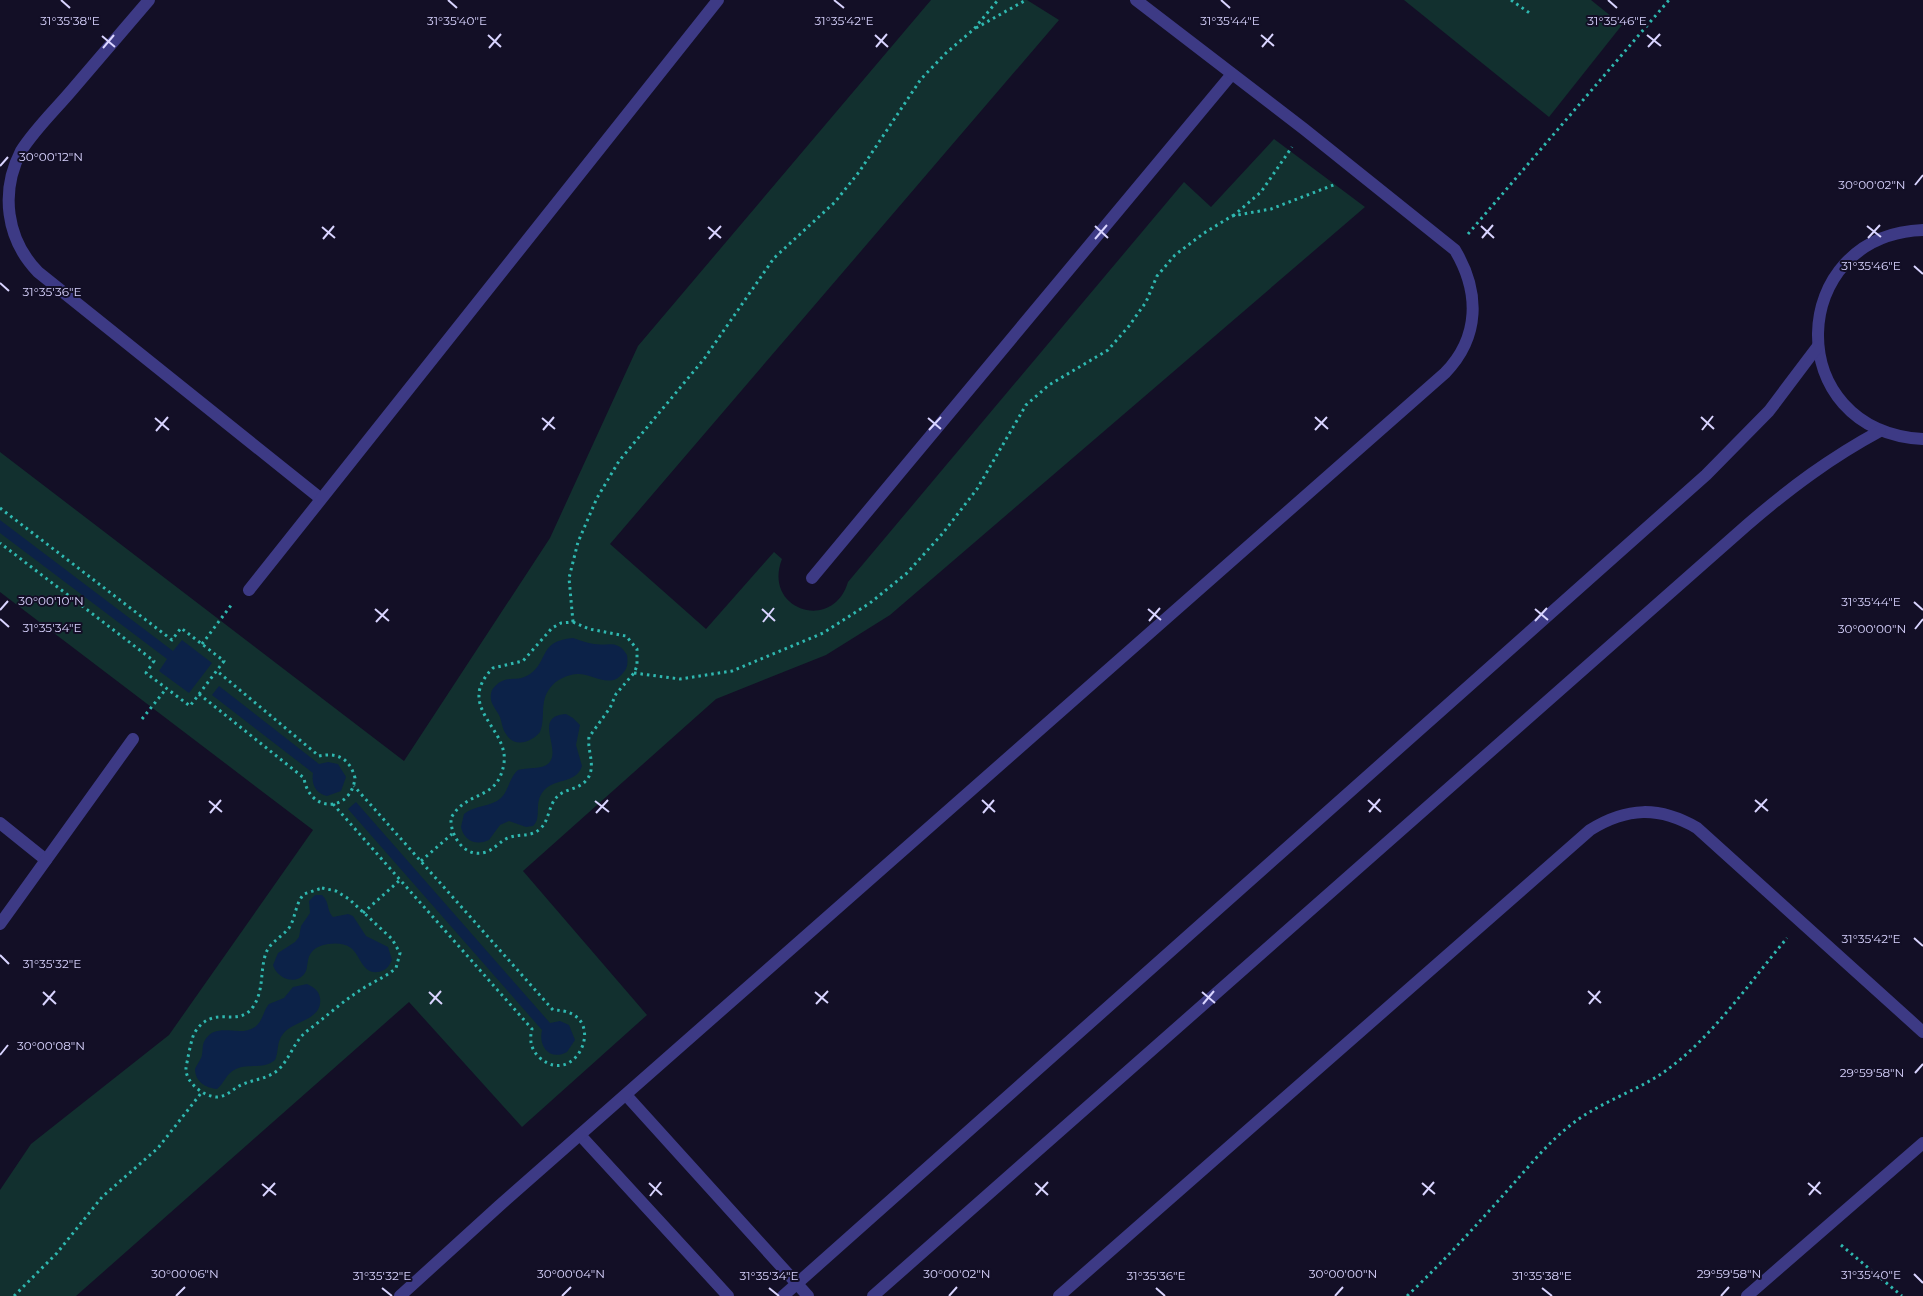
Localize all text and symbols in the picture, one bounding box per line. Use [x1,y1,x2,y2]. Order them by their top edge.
text: 31°35'38"E [40,13,100,28]
text: 31°35'40"E [427,13,487,28]
text: 31°35'42"E [815,13,873,28]
text: 31°35'44"E [1200,13,1260,28]
text: 31°35'46"E [1587,13,1647,28]
text: 30°00'12"N [19,149,83,164]
text: 30°00'02"N [1838,177,1906,192]
text: 31°35'46"E [1841,258,1901,273]
text: 31°35'36"E [23,284,81,299]
text: 30°00'10"N [18,593,84,608]
text: 31°35'44"E [1841,594,1901,609]
text: 31°35'34"E [22,620,82,635]
text: 30°00'00"N [1838,621,1906,636]
text: 31°35'42"E [1842,931,1900,946]
text: 31°35'32"E [23,956,81,971]
text: 30°00'08"N [17,1038,85,1053]
text: 29°59'58"N [1840,1065,1904,1080]
text: 30°00'06"N [151,1266,219,1281]
text: 30°00'04"N [537,1266,605,1281]
text: 30°00'02"N [923,1266,991,1281]
text: 30°00'00"N [1309,1266,1377,1281]
text: 29°59'58"N [1697,1266,1761,1281]
text: 31°35'40"E [1841,1267,1901,1282]
text: 31°35'32"E [353,1268,411,1283]
text: 31°35'34"E [739,1268,799,1283]
text: 31°35'36"E [1127,1268,1185,1283]
text: 31°35'38"E [1512,1268,1572,1283]

